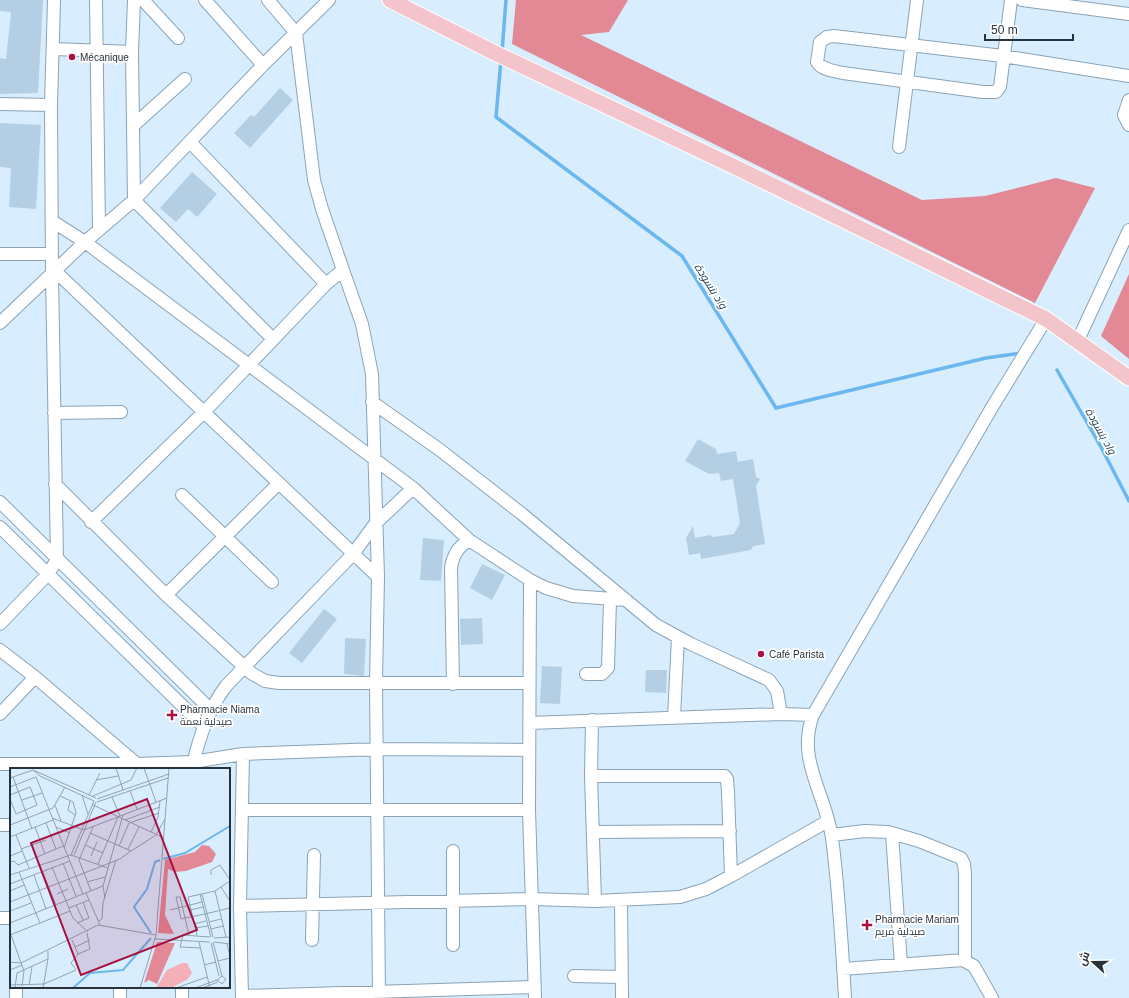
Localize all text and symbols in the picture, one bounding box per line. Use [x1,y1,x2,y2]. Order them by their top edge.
scale bar [985,16,1073,42]
text: 50 m [991,23,1018,37]
marker: Mécanique [67,52,77,62]
place label: Mécanique [80,52,129,63]
water label: واد بنسودة [692,261,730,312]
water label: واد بنسودة [1082,406,1119,458]
marker: Café Parista [756,649,766,659]
place label: Café Parista [769,649,824,660]
place label: Pharmacie Niama صيدلية نعمة [180,704,260,727]
marker: Pharmacie Niama صيدلية نعمة [167,710,177,720]
inset map [10,768,230,988]
place label: Pharmacie Mariam صيدلية مريم [875,914,959,939]
marker: Pharmacie Mariam صيدلية مريم [862,920,872,930]
north arrow [1073,942,1113,982]
text: ش [1076,950,1093,968]

